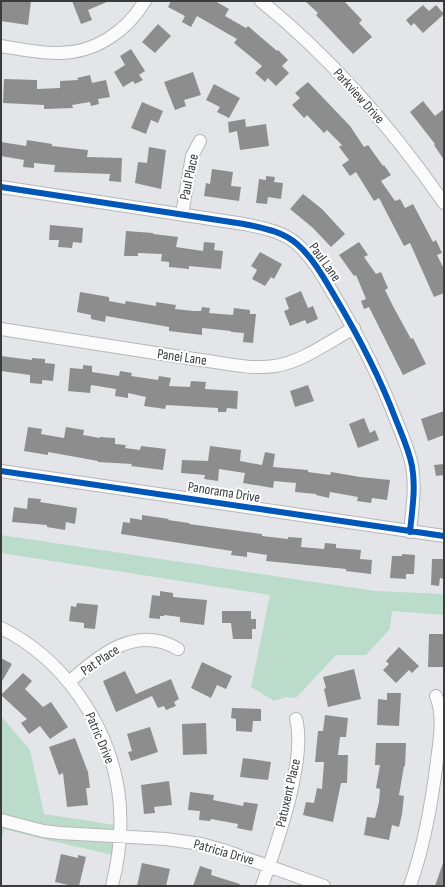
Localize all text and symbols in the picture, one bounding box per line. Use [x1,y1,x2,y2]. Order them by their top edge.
street label: Parkview Drive [330,65,388,127]
street label: Paul Place [176,152,202,202]
street label: Paul Lane [305,239,345,285]
street label: Panei Lane [156,345,208,369]
street label: Panorama Drive [187,478,261,506]
street label: Pat Place [78,641,122,679]
street label: Patric Drive [82,710,118,766]
street label: Patuxent Place [272,757,304,829]
street label: Patricia Drive [192,835,256,869]

